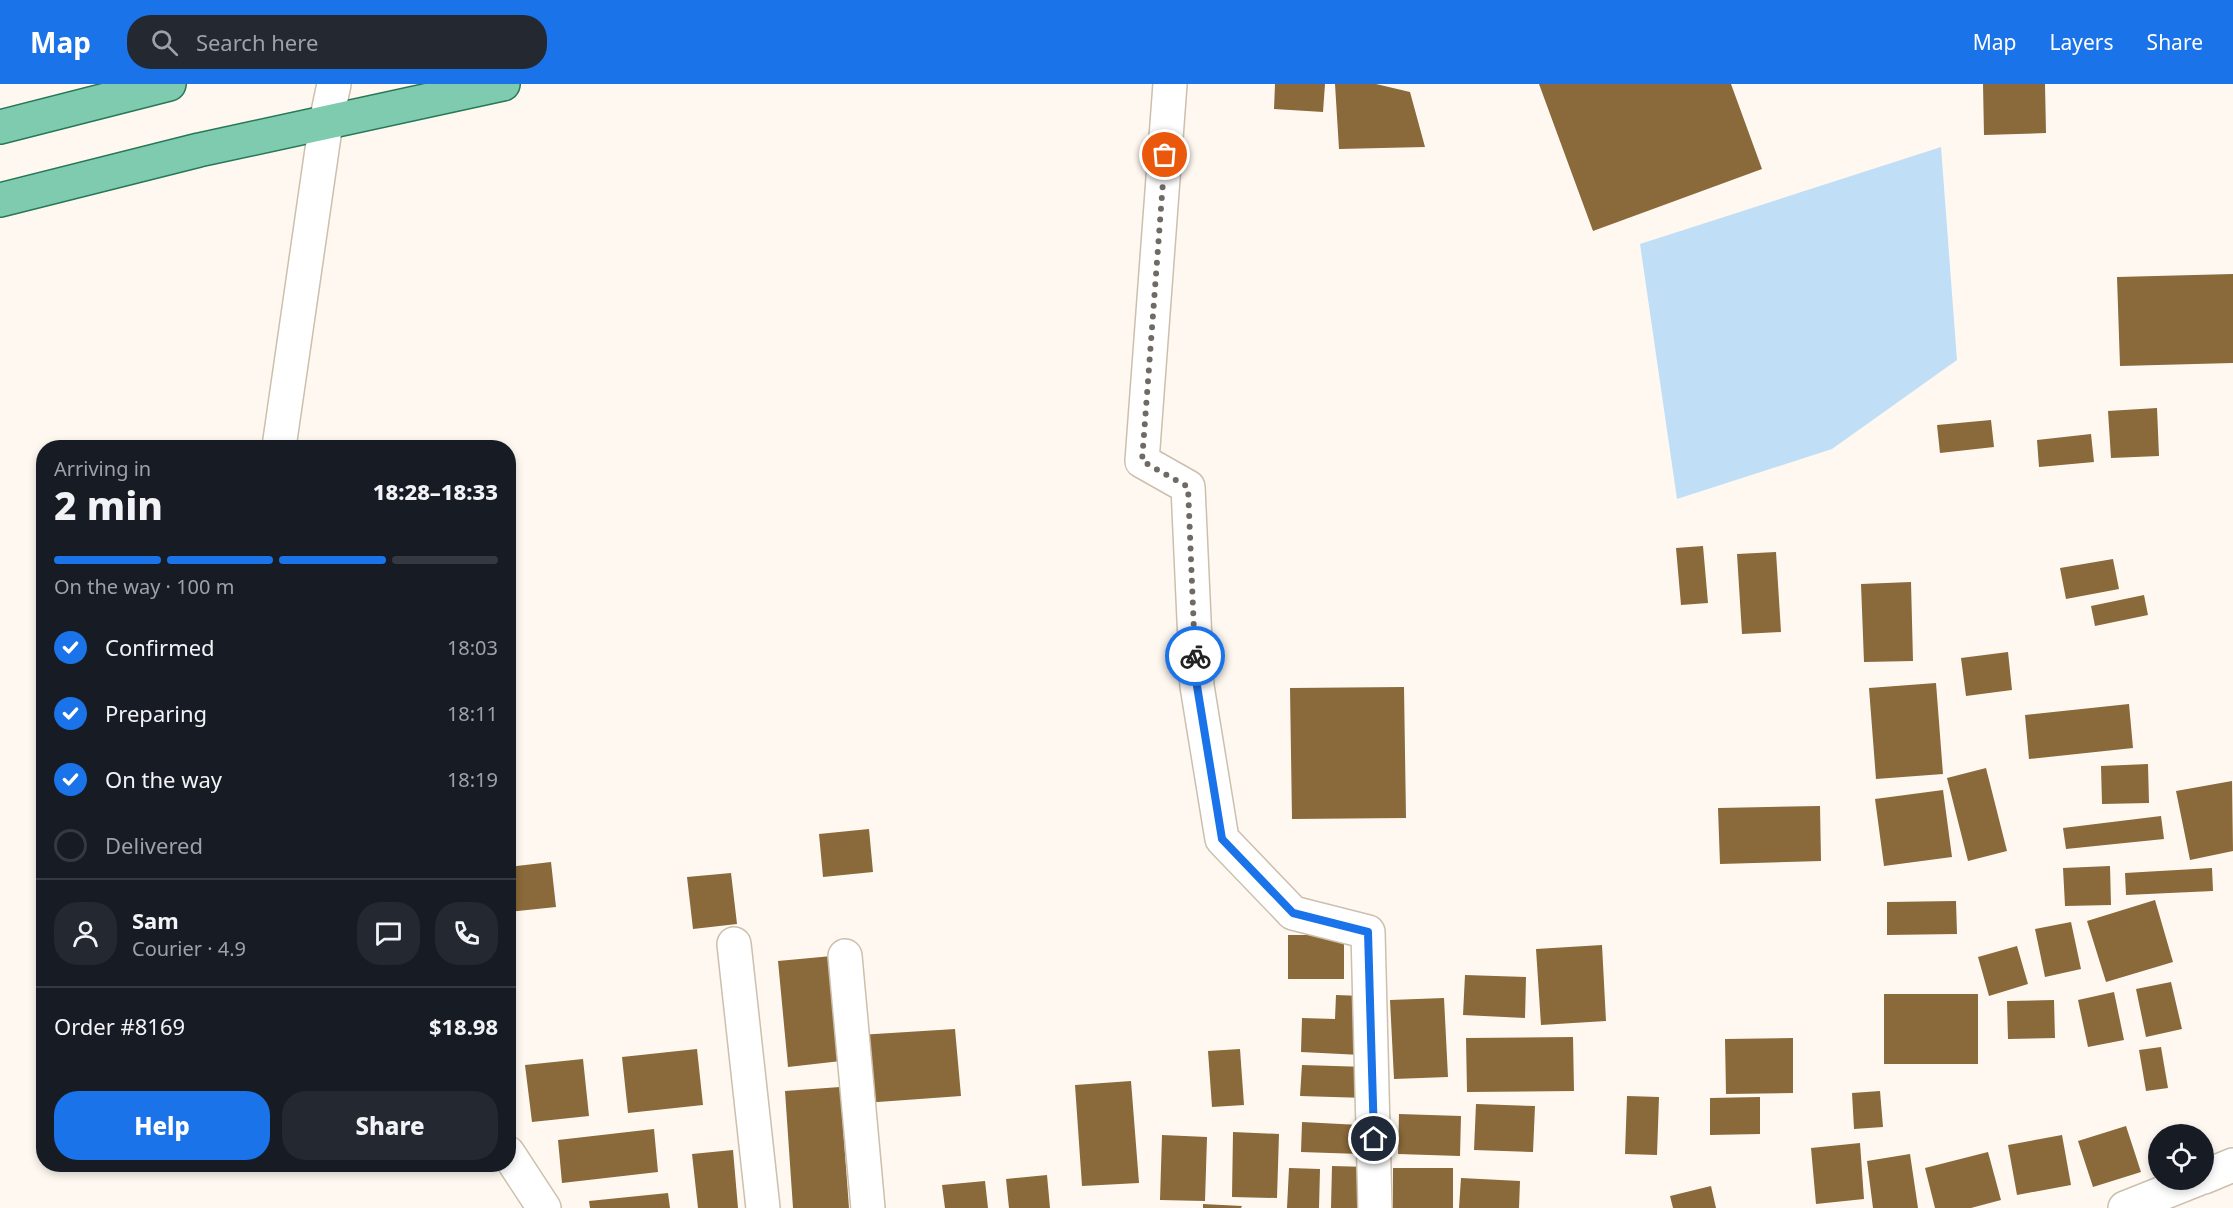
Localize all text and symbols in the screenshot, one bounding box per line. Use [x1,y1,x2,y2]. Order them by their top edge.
search box [127,15,547,69]
text: Map [30,23,91,61]
icon: search [148,26,181,59]
text: Search here [196,27,318,57]
text: Map [1973,28,2017,56]
text: Layers [2050,28,2114,56]
text: Share [2147,28,2203,56]
pin [1139,129,1190,180]
icon: bag [1148,138,1181,171]
text: Arriving in [54,455,151,482]
text: 18:28–18:33 [373,476,498,506]
text: 2 min [54,478,163,531]
text: On the way · 100 m [54,573,234,600]
courier [1165,626,1225,686]
icon: check [54,631,87,664]
text: Confirmed [105,632,215,662]
text: 18:03 [447,634,498,661]
icon: bike [1179,640,1212,673]
icon: check [54,697,87,730]
text: Preparing [105,698,207,728]
text: 18:11 [447,700,498,727]
icon: check [54,763,87,796]
text: On the way [105,764,222,794]
text: 18:19 [447,766,498,793]
text: Delivered [105,830,203,860]
button: person [54,902,117,965]
button: chat [357,902,420,965]
button: phone [435,902,498,965]
text: Sam [132,905,179,935]
text: Courier · 4.9 [132,935,246,962]
text: Order #8169 [54,1011,185,1041]
text: $18.98 [429,1011,498,1041]
button: Help [54,1091,270,1160]
button: Share [282,1091,498,1160]
pin [1348,1113,1399,1164]
icon: home [1357,1122,1390,1155]
map controls [2148,1124,2214,1190]
button: locate [2148,1124,2214,1190]

